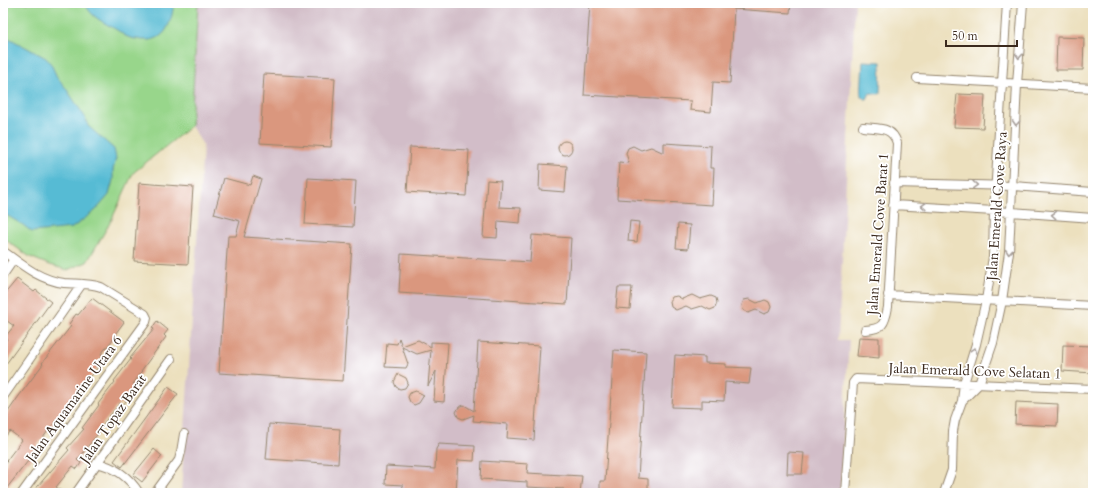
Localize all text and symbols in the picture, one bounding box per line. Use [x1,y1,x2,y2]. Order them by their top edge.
scale bar [946,22,1017,48]
text: 50 m [952,28,979,44]
one-way arrow [1015,53,1024,59]
one-way arrow [1011,120,1020,126]
street label: Jalan Emerald Cove Raya [982,131,1012,283]
street label: Jalan Emerald Cove Barat 1 [863,152,893,318]
one-way arrow [972,181,978,189]
one-way arrow [921,202,927,211]
one-way arrow [1051,211,1057,220]
one-way arrow [1005,249,1014,256]
street label: Jalan Aquamarine Utara 6 [20,332,126,468]
one-way arrow [969,347,978,354]
street label: Jalan Emerald Cove Selatan 1 [886,358,1062,384]
street label: Jalan Topaz Barat [74,370,151,469]

